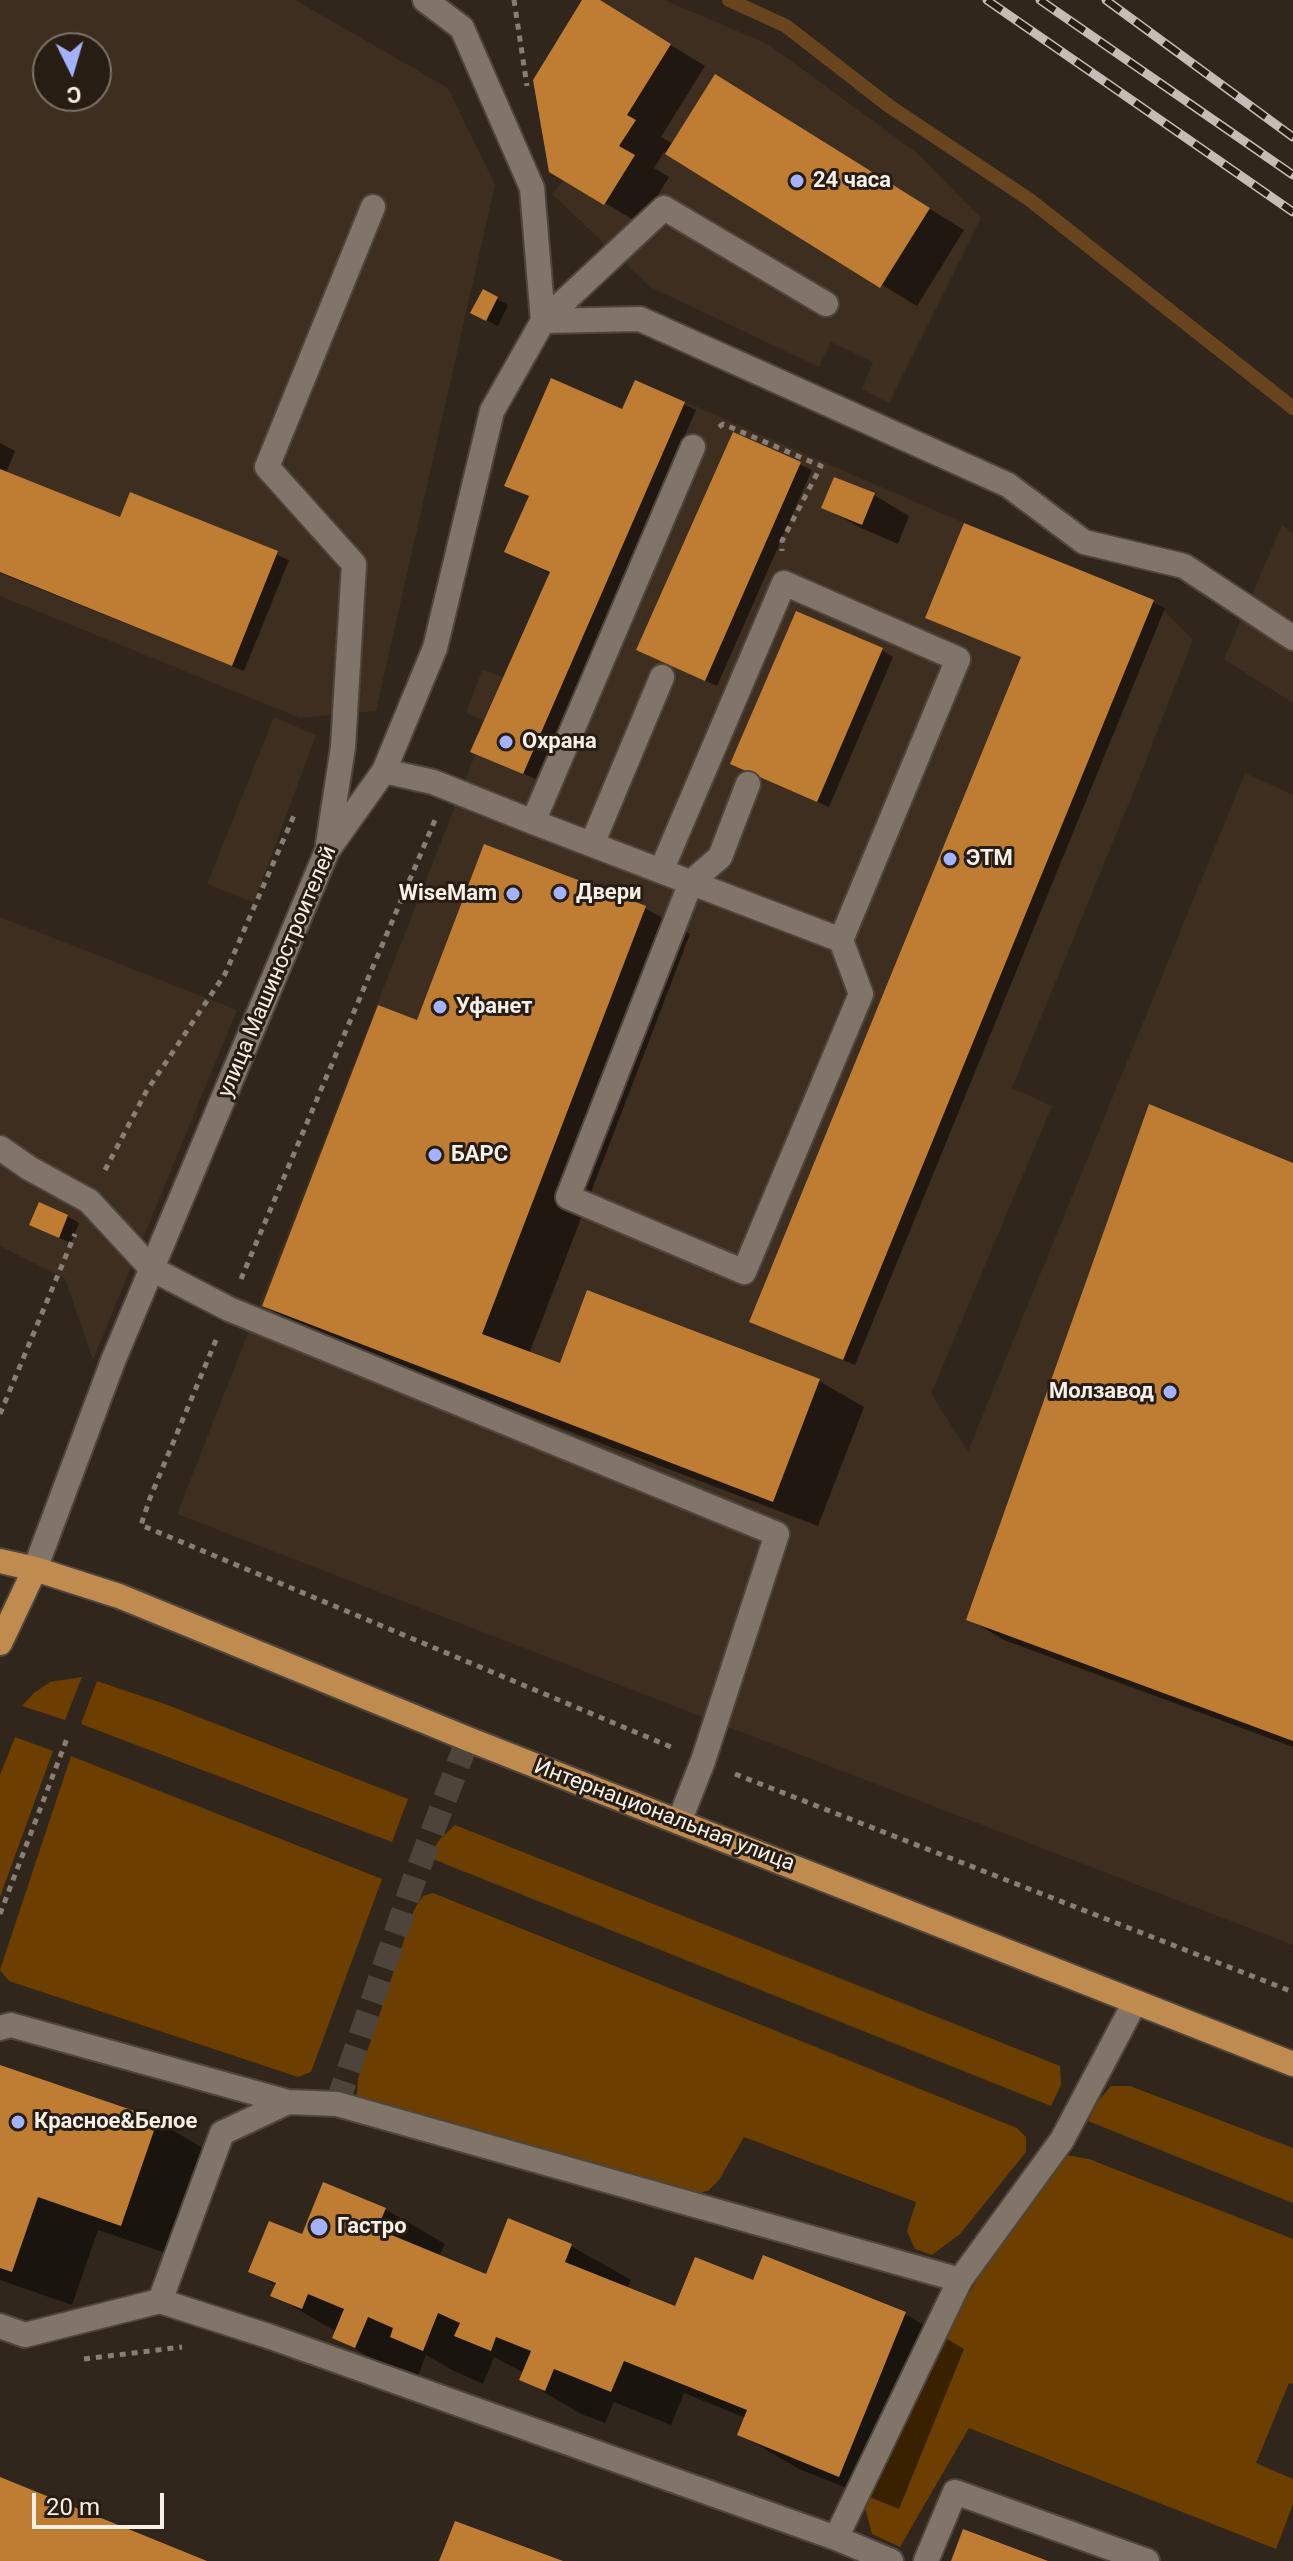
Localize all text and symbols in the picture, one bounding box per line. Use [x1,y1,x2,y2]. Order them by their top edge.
north arrow [32,32,112,112]
text: С [66,81,82,107]
place label: 24 часа [813,168,891,194]
marker: 24 часа [788,172,806,190]
place label: Охрана [522,729,597,755]
marker: Охрана [497,733,515,751]
street label: улица Машиностроителей [213,842,343,1102]
place label: ЭТМ [966,846,1013,872]
marker: ЭТМ [941,850,959,868]
place label: Двери [576,880,642,906]
place label: WiseMam [399,881,497,907]
marker: Двери [551,884,569,902]
marker: WiseMam [504,885,522,903]
place label: Уфанет [456,994,532,1020]
marker: Уфанет [431,998,449,1016]
place label: БАРС [451,1142,508,1168]
marker: БАРС [426,1146,444,1164]
place label: Молзавод [1049,1379,1154,1405]
marker: Молзавод [1161,1383,1179,1401]
street label: Интернациональная улица [530,1754,798,1878]
place label: Красное&Белое [34,2109,197,2135]
marker: Красное&Белое [9,2113,27,2131]
place label: Гастро [337,2214,407,2240]
marker: Гастро [308,2216,330,2238]
scale bar [36,2477,168,2527]
text: 20 m [46,2493,100,2521]

